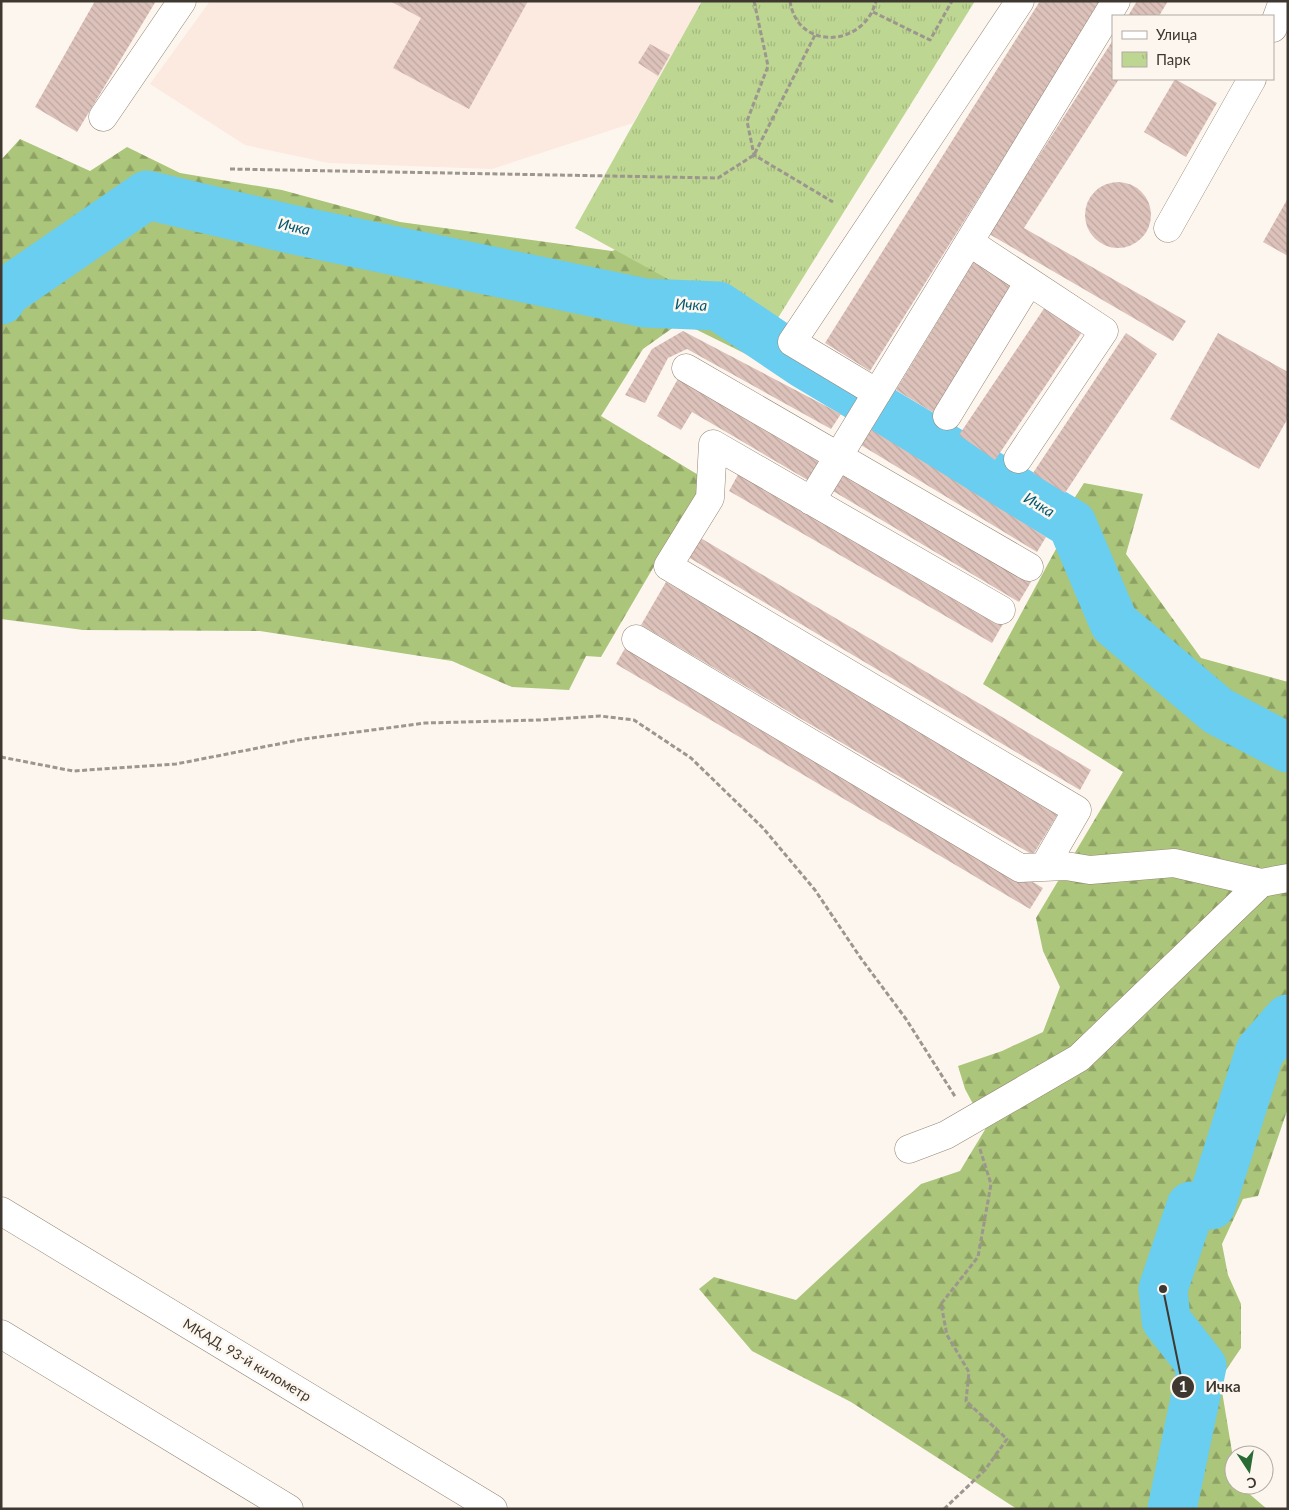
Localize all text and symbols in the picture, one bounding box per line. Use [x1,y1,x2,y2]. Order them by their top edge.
legend [1112,15,1274,80]
text: Улица [1156,25,1197,43]
text: Парк [1156,50,1191,68]
water label: Ичка [277,214,312,238]
water label: Ичка [674,294,708,314]
water label: Ичка [1021,488,1058,520]
street label: МКАД, 93-й километр [180,1315,314,1405]
callout: Ичка [1171,1372,1251,1402]
text: 1 [1179,1377,1187,1395]
text: Ичка [1205,1377,1241,1395]
north arrow [1224,1445,1274,1495]
text: С [1245,1474,1258,1493]

